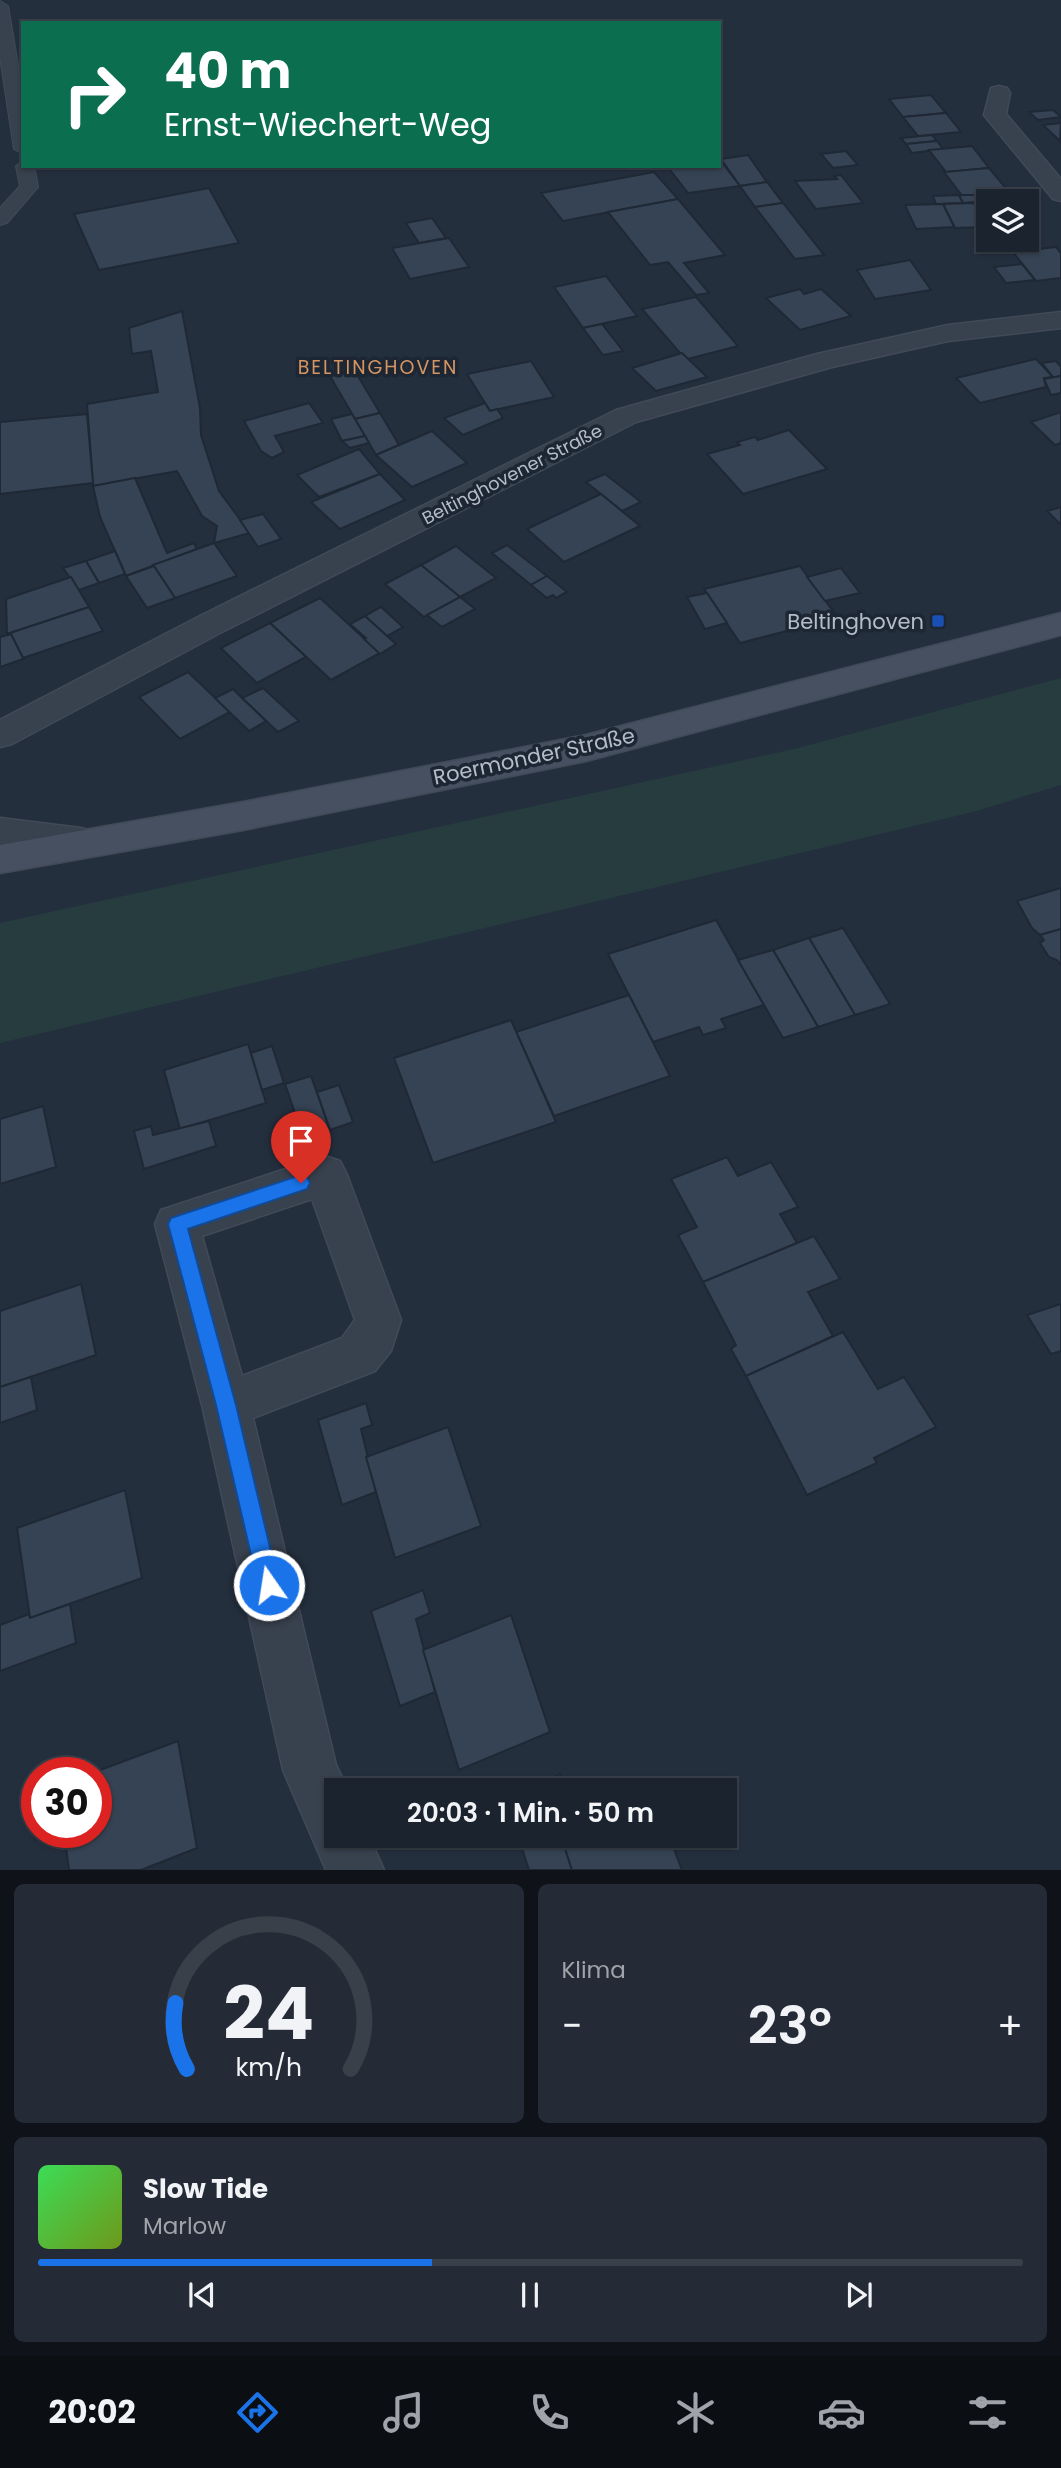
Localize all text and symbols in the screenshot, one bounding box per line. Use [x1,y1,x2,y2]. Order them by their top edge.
text: 40 m [164,37,291,105]
icon: right [49,49,140,140]
text: Ernst-Wiechert-Weg [164,102,491,147]
map controls [976,189,1039,252]
button: layers [976,189,1039,252]
district label: BELTINGHOVEN [298,354,458,381]
street label: Beltinghovener Straße [418,418,606,530]
place label: Beltinghoven [787,607,924,636]
marker: Beltinghoven [930,613,946,629]
street label: Roermonder Straße [430,720,638,792]
pin [271,1111,331,1183]
icon: arrive [282,1122,320,1160]
position arrow [232,1548,306,1622]
speed limit sign: 30 [21,1757,112,1848]
text: 20:03 · 1 Min. · 50 m [407,1795,654,1831]
text: Klima [562,1954,626,1986]
text: 24 [223,1964,314,2065]
text: 23° [748,1989,832,2062]
text: − [562,1999,582,2052]
text: + [997,1999,1023,2052]
text: km/h [235,2050,302,2085]
text: Slow Tide [143,2171,268,2207]
text: Marlow [143,2210,226,2242]
icon: previous [183,2276,221,2314]
icon: pause [511,2276,549,2314]
icon: next [840,2276,878,2314]
icon: directions [233,2388,282,2437]
icon: music [379,2388,428,2437]
icon: phone [525,2388,574,2437]
icon: climate [671,2388,720,2437]
icon: car [817,2388,866,2437]
icon: filters [963,2388,1012,2437]
text: 20:02 [49,2389,136,2434]

